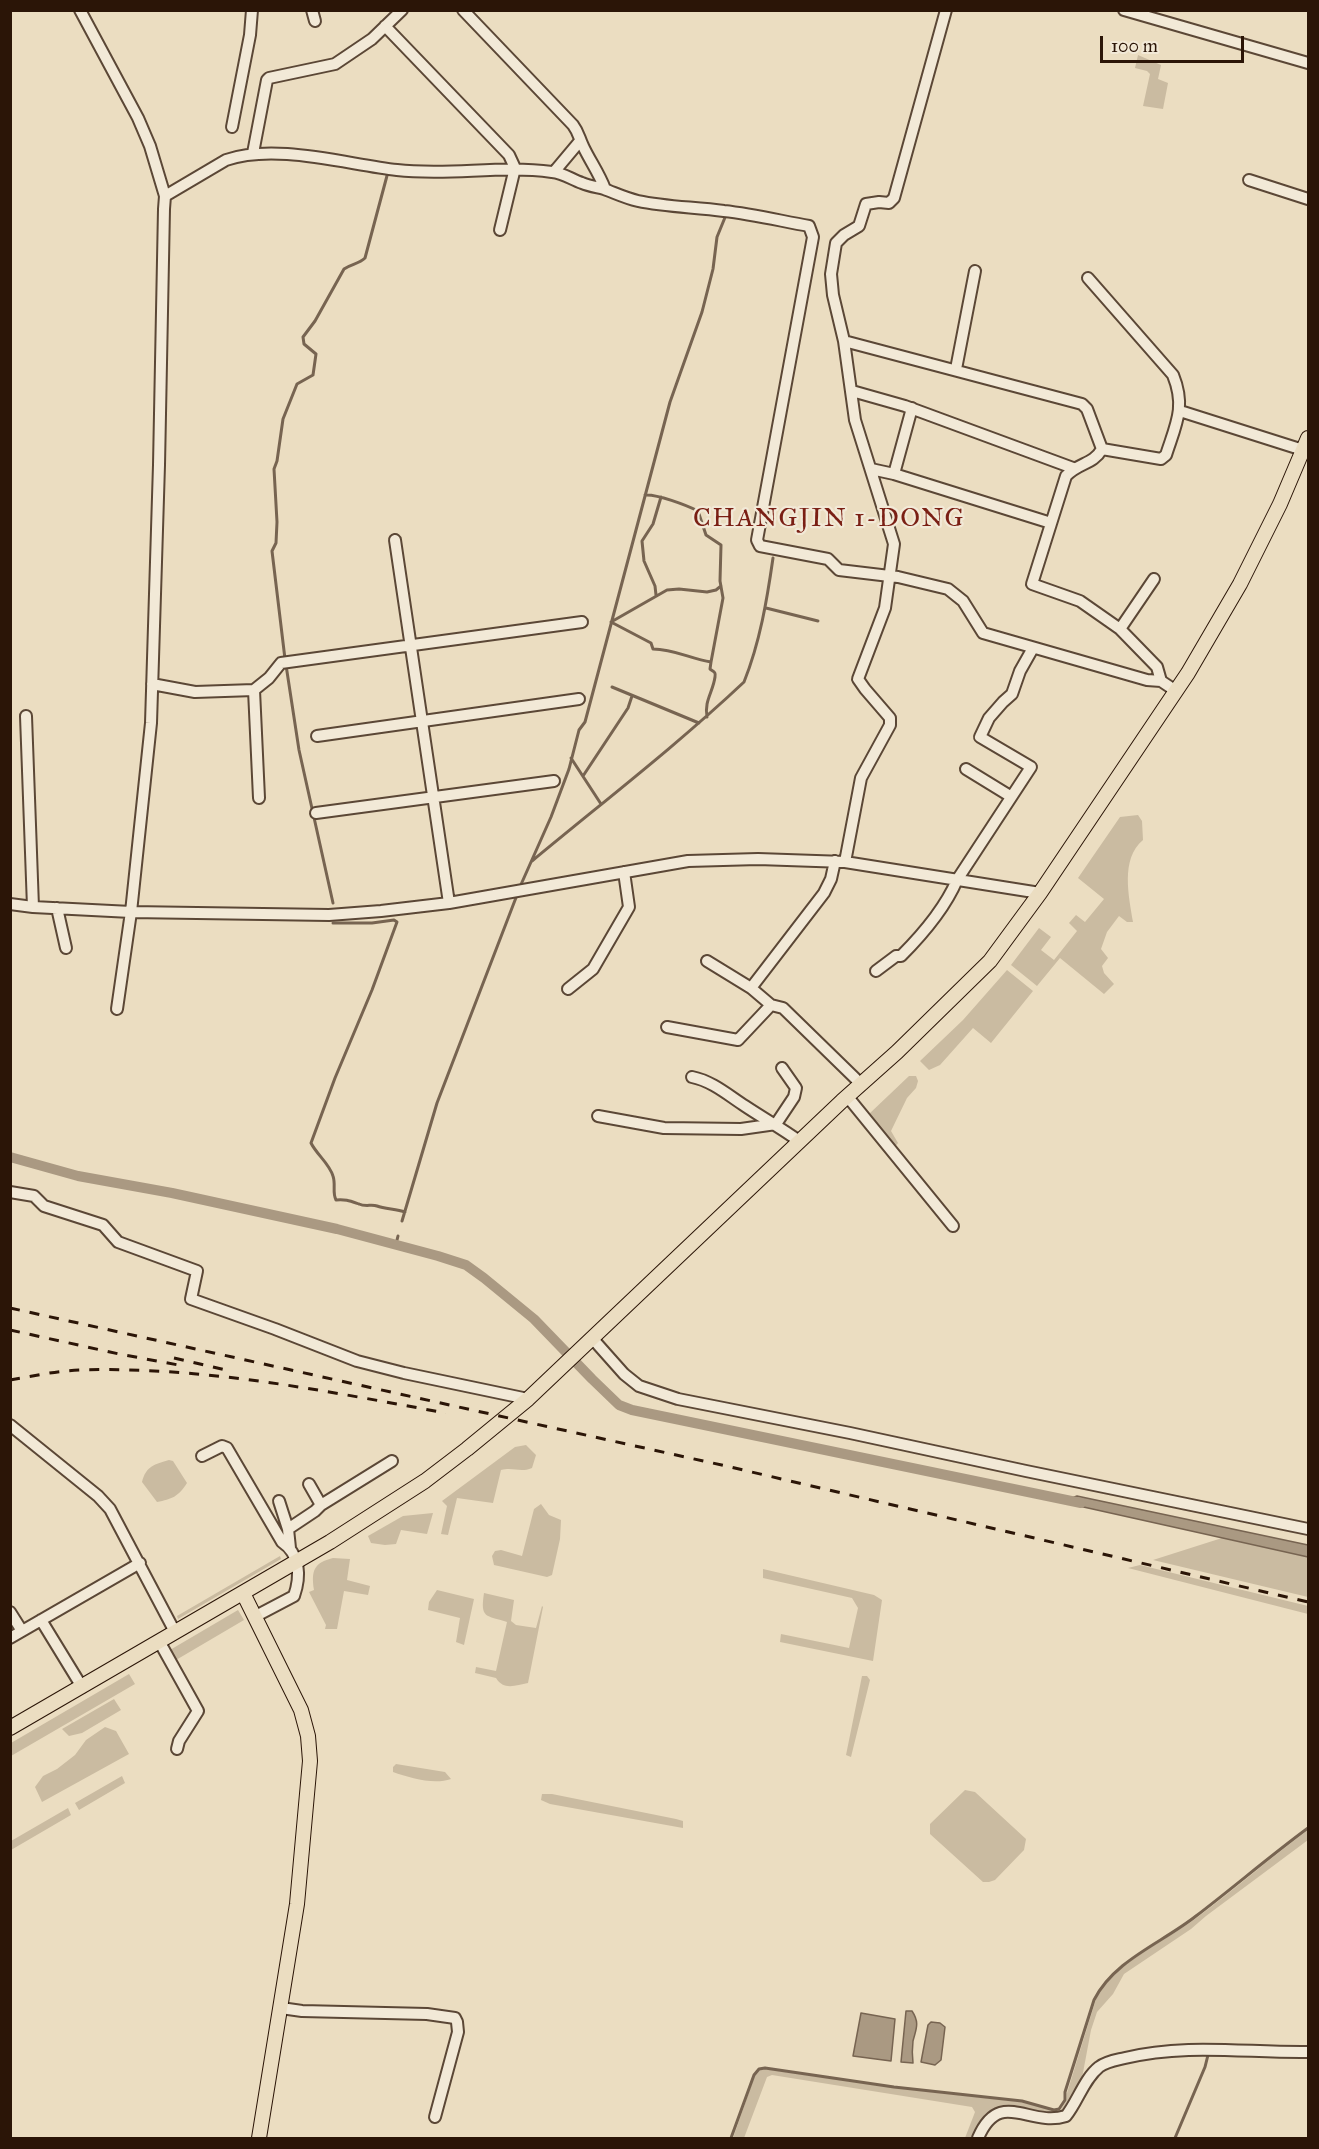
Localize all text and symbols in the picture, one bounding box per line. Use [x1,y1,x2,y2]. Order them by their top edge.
scale bar [1103,24,1247,62]
text: 100 m [1111,35,1158,57]
district label: CHANGJIN 1-DONG [693,504,965,536]

